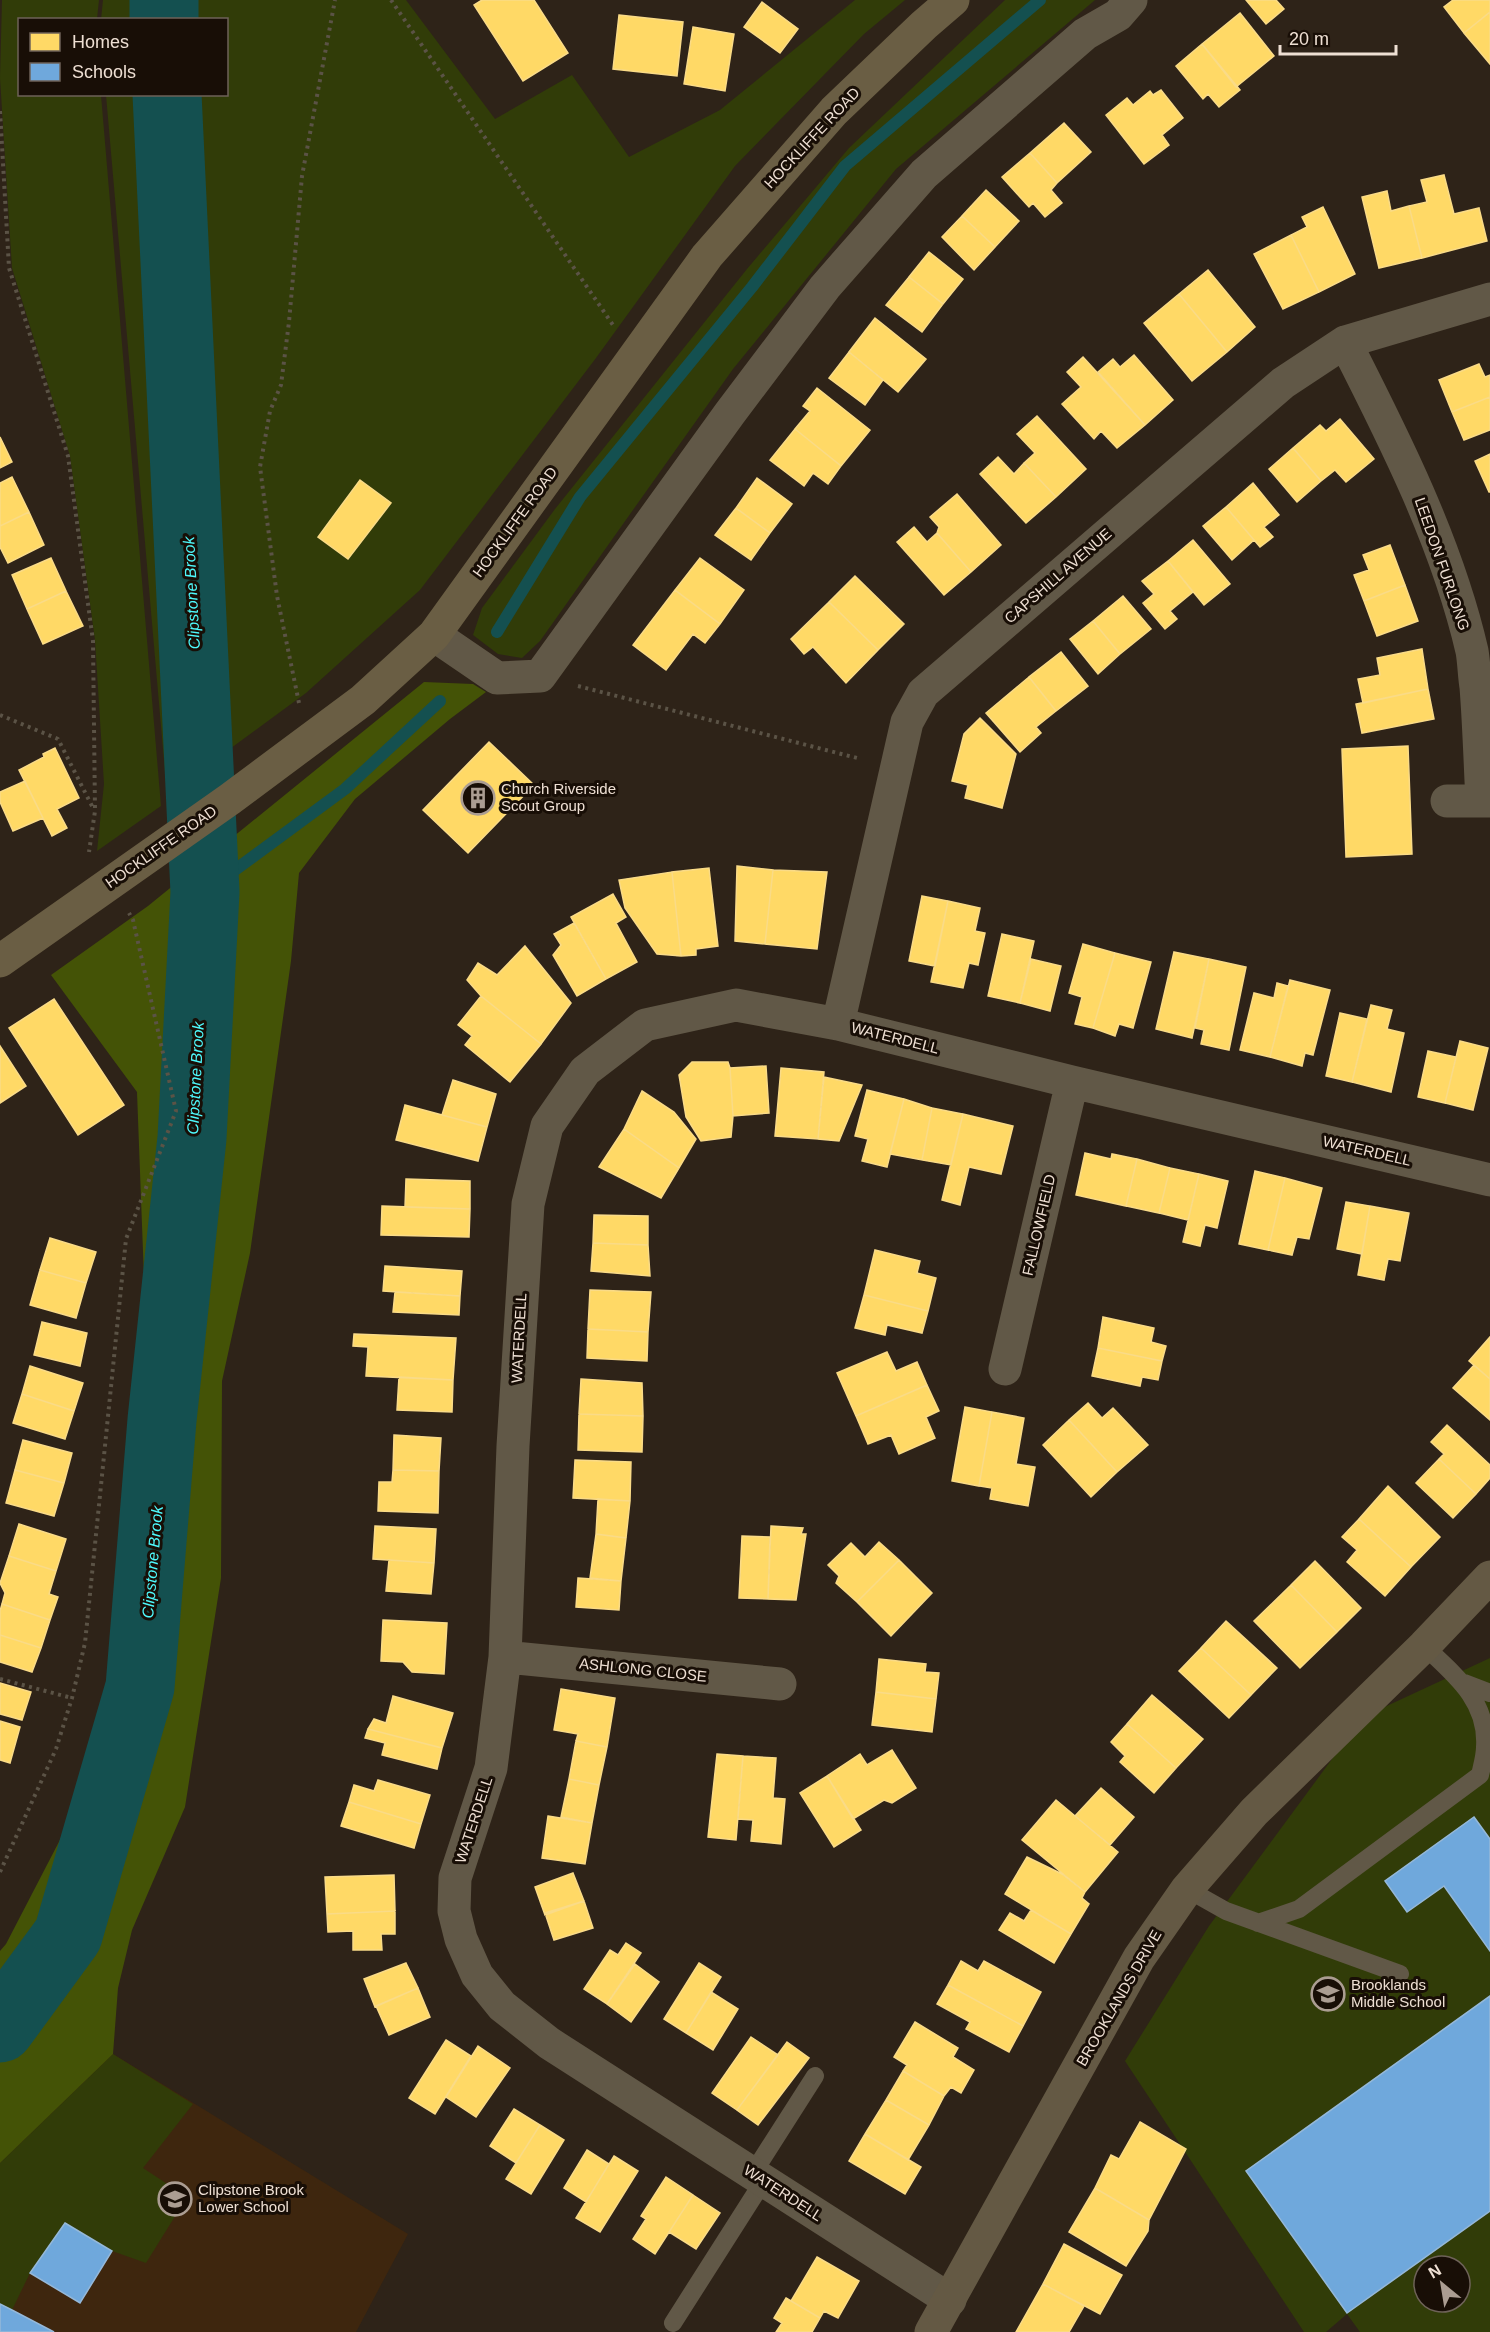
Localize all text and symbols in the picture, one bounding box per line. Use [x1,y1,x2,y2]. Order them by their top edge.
legend [18,18,228,96]
scale bar [1280,18,1396,56]
text: 20 m [1289,29,1329,49]
text: Homes [72,32,129,52]
text: Schools [72,62,136,82]
street label: HOCKLIFFE ROAD [761,84,863,192]
street label: HOCKLIFFE ROAD [469,463,560,580]
street label: LEEDON FURLONG [1412,495,1473,632]
street label: CAPSHILL AVENUE [1001,525,1115,627]
water label: Clipstone Brook [180,535,203,650]
building icon: Church Riverside Scout Group [460,780,496,816]
place label: Church Riverside Scout Group [501,780,616,814]
street label: HOCKLIFFE ROAD [102,802,220,891]
street label: WATERDELL [849,1018,941,1057]
water label: Clipstone Brook [184,1020,207,1135]
street label: WATERDELL [1321,1132,1413,1169]
street label: FALLOWFIELD [1019,1172,1058,1277]
street label: WATERDELL [508,1293,529,1383]
water label: Clipstone Brook [139,1504,166,1619]
street label: ASHLONG CLOSE [578,1654,708,1685]
street label: WATERDELL [452,1774,496,1865]
street label: BROOKLANDS DRIVE [1073,1927,1164,2069]
school or university icon: Brooklands Middle School [1310,1976,1346,2012]
place label: Brooklands Middle School [1351,1976,1445,2010]
street label: WATERDELL [741,2161,826,2224]
school or university icon: Clipstone Brook Lower School [157,2181,193,2217]
place label: Clipstone Brook Lower School [198,2181,304,2215]
north arrow [1412,2254,1472,2314]
text: N [1425,2261,1444,2282]

